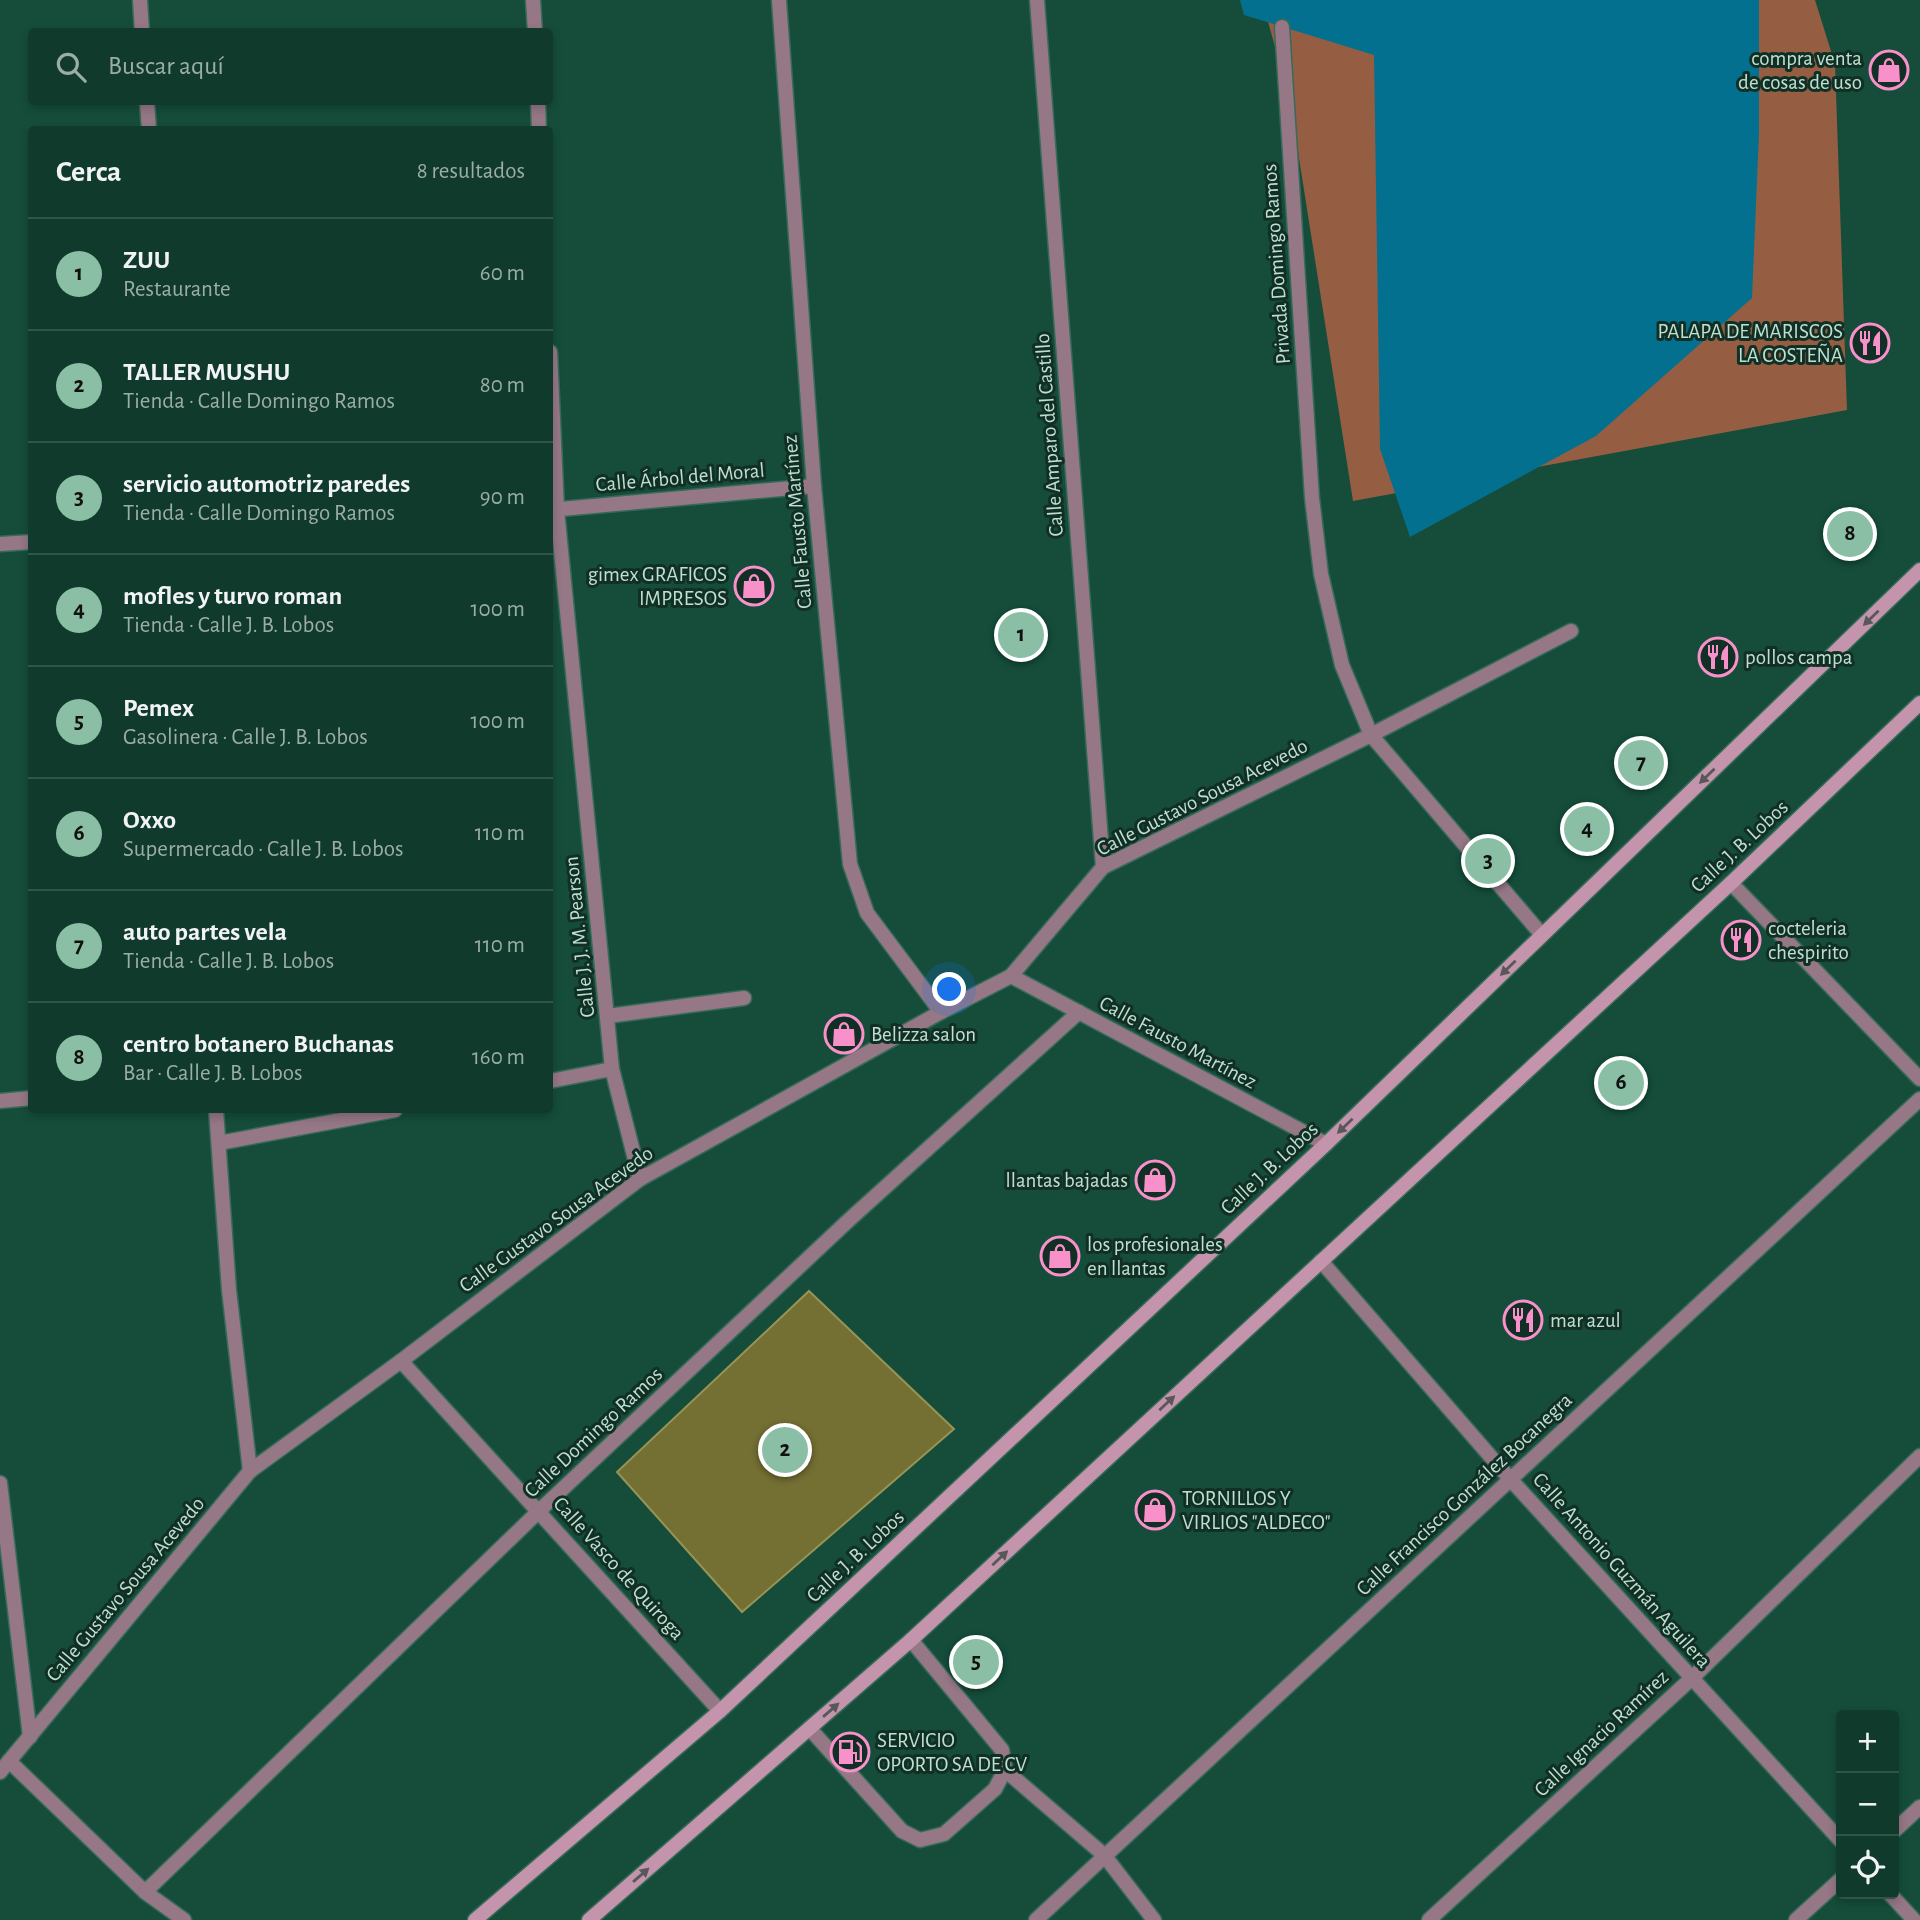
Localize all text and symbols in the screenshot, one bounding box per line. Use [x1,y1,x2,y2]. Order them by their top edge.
search box [28,28,553,105]
icon: search [52,48,90,86]
place label: compra venta de cosas de uso [1738,48,1862,93]
shop icon: compra venta de cosas de uso [1868,49,1910,91]
text: Buscar aquí [108,53,224,79]
text: Cerca [56,157,121,187]
text: 8 resultados [417,160,525,183]
street label: Privada Domingo Ramos [1259,163,1294,365]
text: ZUU [123,247,170,273]
text: 1 [75,262,83,285]
text: 60 m [480,262,525,285]
text: Restaurante [123,278,231,301]
place label: PALAPA DE MARISCOS LA COSTEÑA [1657,321,1843,366]
restaurant icon: PALAPA DE MARISCOS LA COSTEÑA [1849,322,1891,364]
street label: Calle Amparo del Castillo [1032,333,1067,537]
text: TALLER MUSHU [123,359,290,385]
text: 2 [74,374,84,397]
text: 80 m [480,374,525,397]
text: Tienda · Calle Domingo Ramos [123,390,395,413]
street label: Calle Fausto Martínez [779,434,816,610]
street label: Calle Árbol del Moral [594,458,765,495]
text: servicio automotriz paredes [123,471,410,497]
text: 3 [74,486,84,509]
text: 90 m [480,486,525,509]
text: Tienda · Calle Domingo Ramos [123,502,395,525]
pin: 8 [1827,508,1873,560]
place label: gimex GRAFICOS IMPRESOS [588,564,727,609]
shop icon: gimex GRAFICOS IMPRESOS [733,565,775,607]
text: mofles y turvo roman [123,583,342,609]
text: 4 [73,598,85,621]
text: 100 m [471,598,525,621]
pin: 1 [998,609,1044,661]
one-way arrow [1863,609,1880,625]
text: Tienda · Calle J. B. Lobos [123,614,334,637]
restaurant icon: pollos campa [1697,636,1739,678]
place label: pollos campa [1745,647,1853,668]
text: Pemex [123,695,194,721]
text: 5 [74,710,84,733]
text: 100 m [471,710,525,733]
text: Gasolinera · Calle J. B. Lobos [123,726,368,749]
street label: Calle Gustavo Sousa Acevedo [1093,735,1311,860]
pin: 7 [1618,737,1664,789]
one-way arrow [1699,767,1716,783]
street label: Calle J. B. Lobos [1687,796,1792,897]
pin: 4 [1564,803,1610,855]
text: Oxxo [123,807,176,833]
text: 6 [73,822,85,845]
text: 110 m [475,822,525,845]
pin: 3 [1465,835,1511,887]
text: Supermercado · Calle J. B. Lobos [123,838,404,861]
street label: Calle J. J. M. Pearson [561,855,598,1019]
place label: cocteleria chespirito [1768,918,1849,963]
text: auto partes vela [123,919,287,945]
restaurant icon: cocteleria chespirito [1720,919,1762,961]
text: 7 [74,934,84,957]
text: 110 m [475,934,525,957]
text: Tienda · Calle J. B. Lobos [123,950,334,973]
one-way arrow [1500,959,1517,976]
your location [932,972,966,1006]
street label: Calle Fausto Martínez [1096,992,1260,1093]
shop icon: Belizza salon [823,1013,865,1055]
place label: Belizza salon [871,1024,976,1045]
text: centro botanero Buchanas [123,1031,394,1057]
text: 8 [73,1046,85,1069]
text: 160 m [472,1046,525,1069]
pin: 6 [1598,1057,1644,1109]
text: Bar · Calle J. B. Lobos [123,1062,303,1085]
one-way arrow [1336,1117,1353,1134]
street label: Calle J. B. Lobos [1217,1118,1322,1219]
street label: Calle Gustavo Sousa Acevedo [456,1142,657,1297]
shop icon: llantas bajadas [1134,1159,1176,1201]
place label: llantas bajadas [1006,1170,1128,1191]
place label: los profesionales en llantas [1087,1234,1223,1279]
shop icon: los profesionales en llantas [1039,1235,1081,1277]
restaurant icon: mar azul [1502,1299,1544,1341]
place label: mar azul [1550,1310,1621,1331]
street label: Calle Domingo Ramos [520,1363,666,1501]
street label: Calle Francisco González Bocanegra [1353,1389,1576,1600]
one-way arrow [1158,1396,1175,1412]
pin: 2 [762,1424,808,1476]
street label: Calle Antonio Guzmán Aguilera [1529,1469,1715,1672]
place label: TORNILLOS Y VIRLIOS "ALDECO" [1182,1488,1331,1533]
shop icon: TORNILLOS Y VIRLIOS "ALDECO" [1134,1489,1176,1531]
street label: Calle Gustavo Sousa Acevedo [42,1493,209,1686]
street label: Calle Vasco de Quiroga [549,1493,688,1644]
street label: Calle J. B. Lobos [803,1506,908,1607]
one-way arrow [991,1550,1008,1566]
pin: 5 [953,1636,999,1688]
street label: Calle Ignacio Ramírez [1530,1666,1672,1801]
one-way arrow [822,1702,840,1718]
map controls [1836,1710,1899,1899]
button: + [1836,1710,1899,1773]
place label: SERVICIO OPORTO SA DE CV [877,1730,1027,1775]
fuel station icon: SERVICIO OPORTO SA DE CV [829,1731,871,1773]
button: − [1836,1773,1899,1836]
button: locate [1836,1836,1899,1899]
one-way arrow [632,1867,650,1883]

